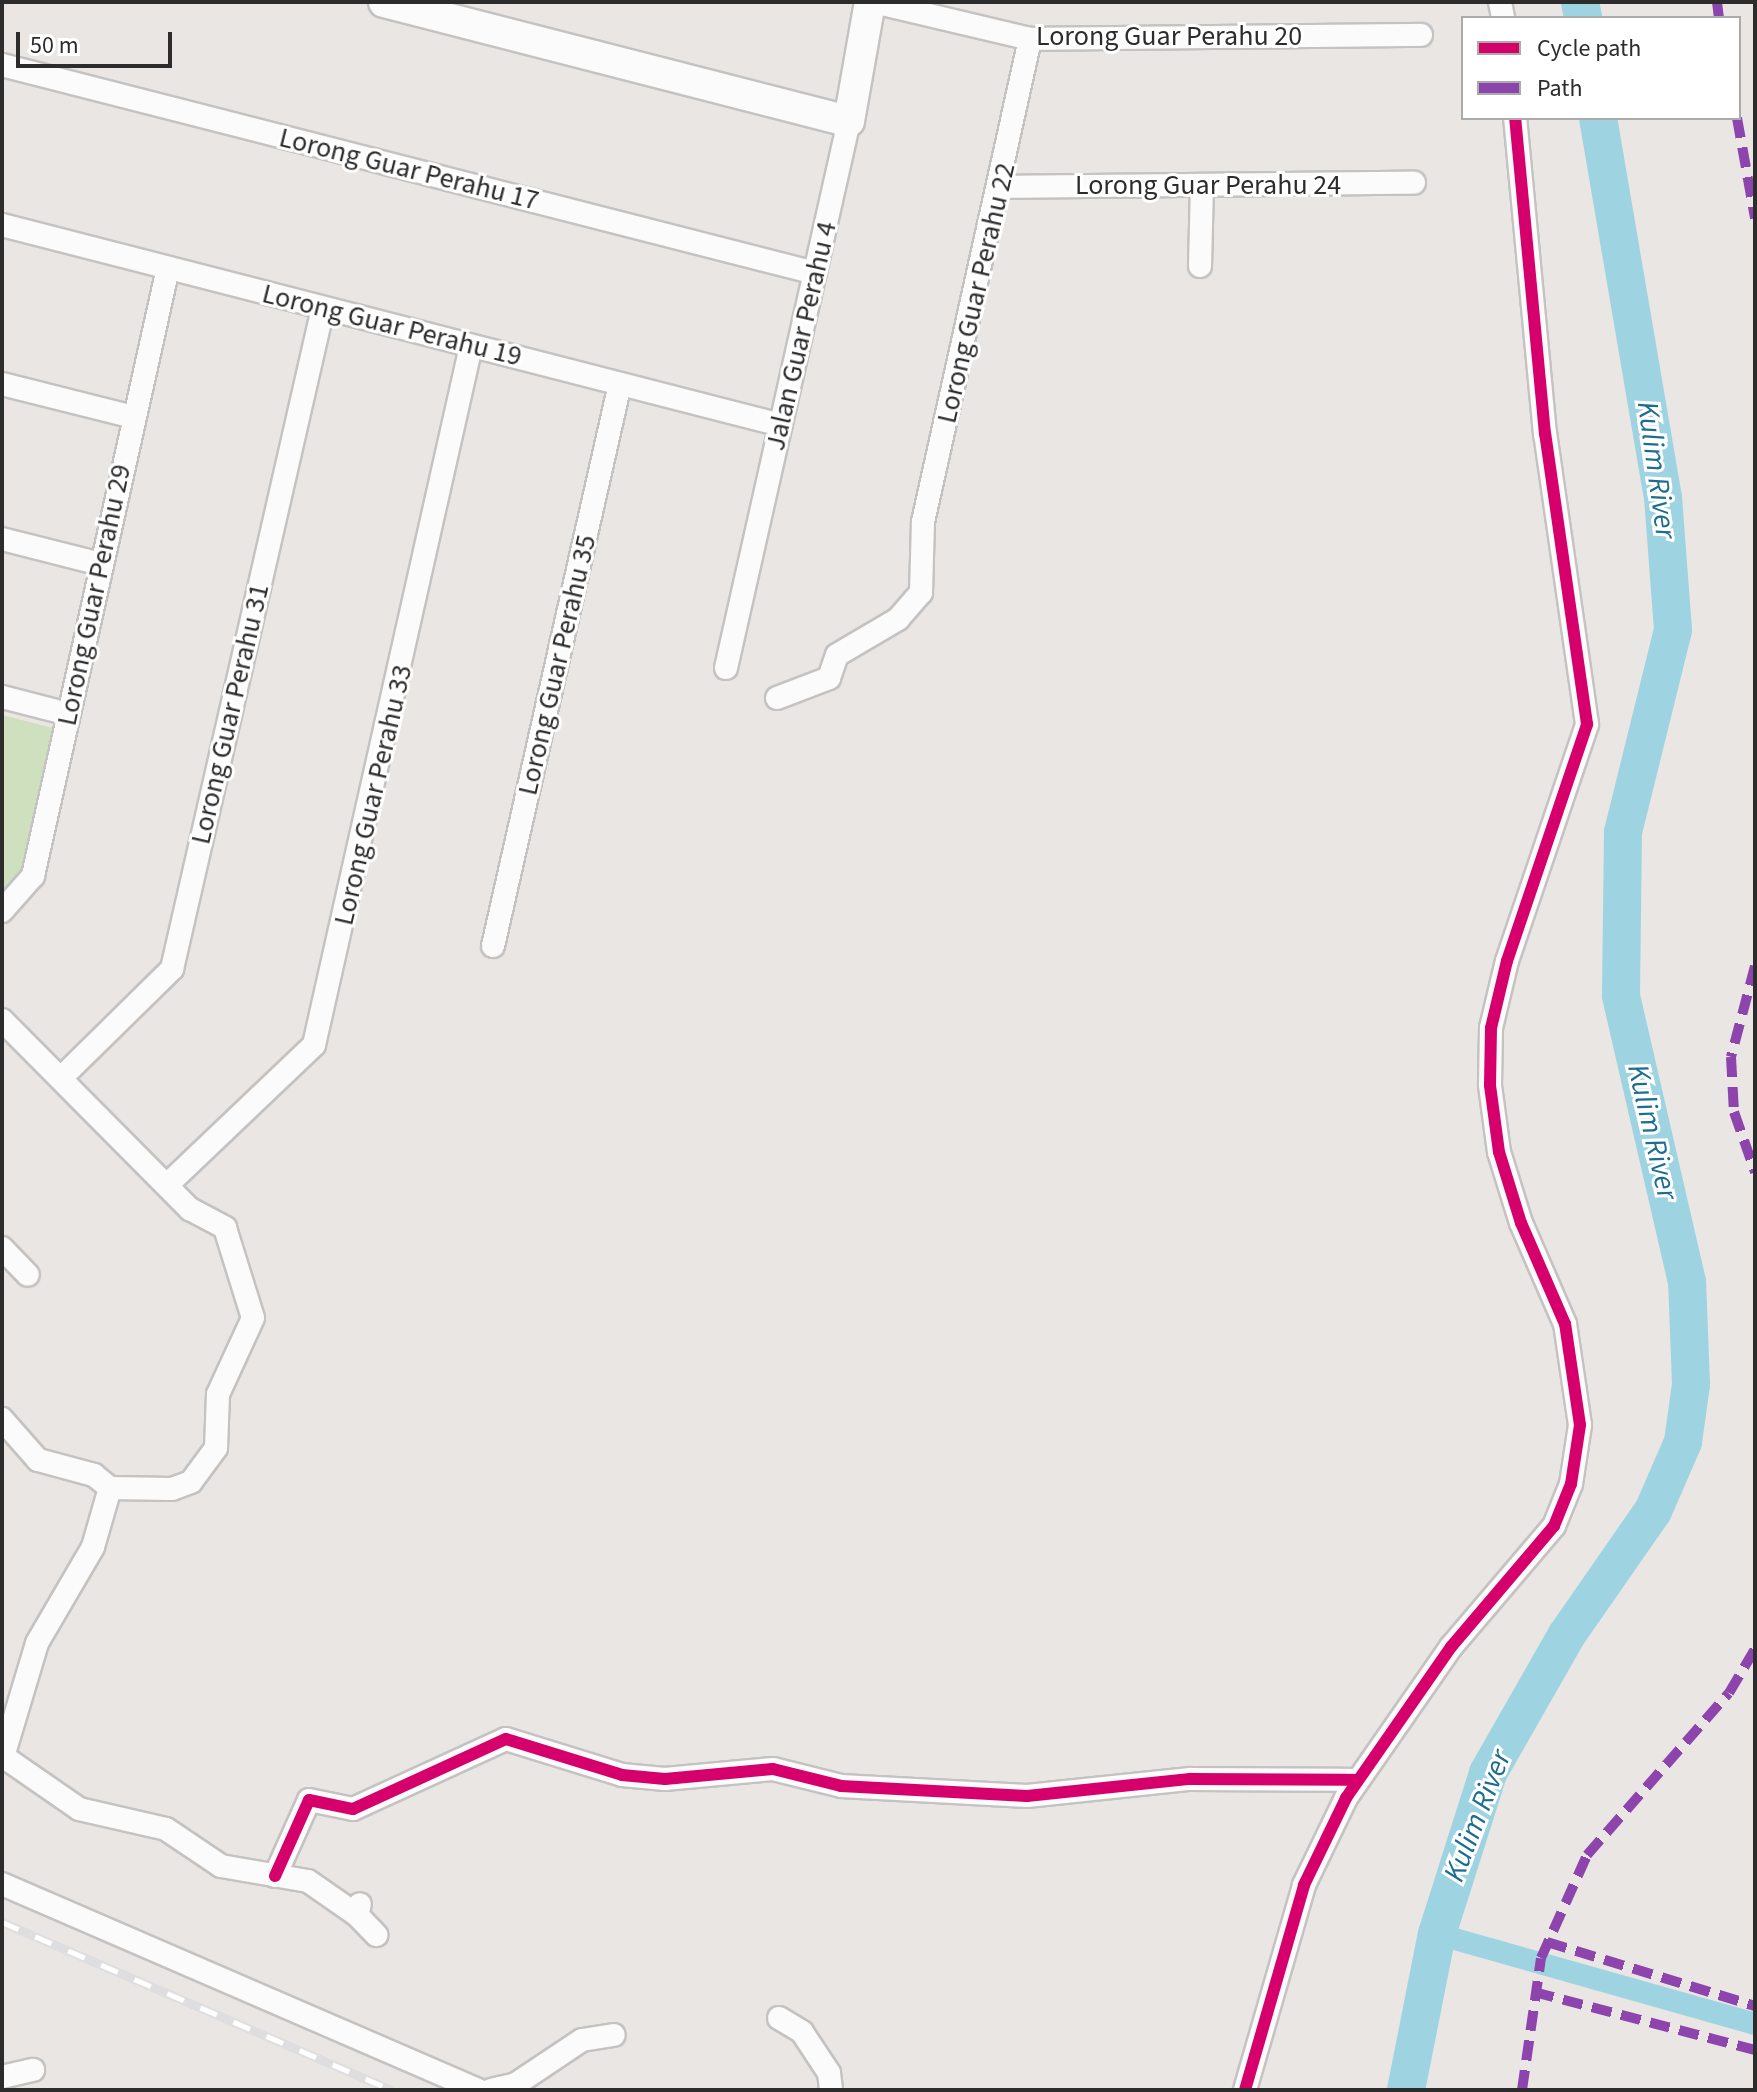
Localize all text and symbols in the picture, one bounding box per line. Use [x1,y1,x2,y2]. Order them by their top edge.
scale bar [20,16,176,66]
legend [1461,16,1741,120]
street label: Lorong Guar Perahu 20 [1036,19,1302,53]
text: 50 m [30,28,79,63]
text: Cycle path [1537,31,1641,66]
text: Path [1537,71,1583,106]
street label: Lorong Guar Perahu 17 [276,121,542,217]
street label: Lorong Guar Perahu 22 [930,160,1022,426]
street label: Lorong Guar Perahu 24 [1075,168,1341,202]
street label: Jalan Guar Perahu 4 [758,218,844,454]
street label: Lorong Guar Perahu 19 [259,277,525,373]
water label: Kulim River [1629,399,1683,541]
street label: Lorong Guar Perahu 29 [50,461,138,729]
street label: Lorong Guar Perahu 35 [511,532,603,798]
street label: Lorong Guar Perahu 31 [184,581,276,847]
street label: Lorong Guar Perahu 33 [327,662,419,928]
water label: Kulim River [1619,1061,1685,1203]
water label: Kulim River [1436,1745,1520,1887]

